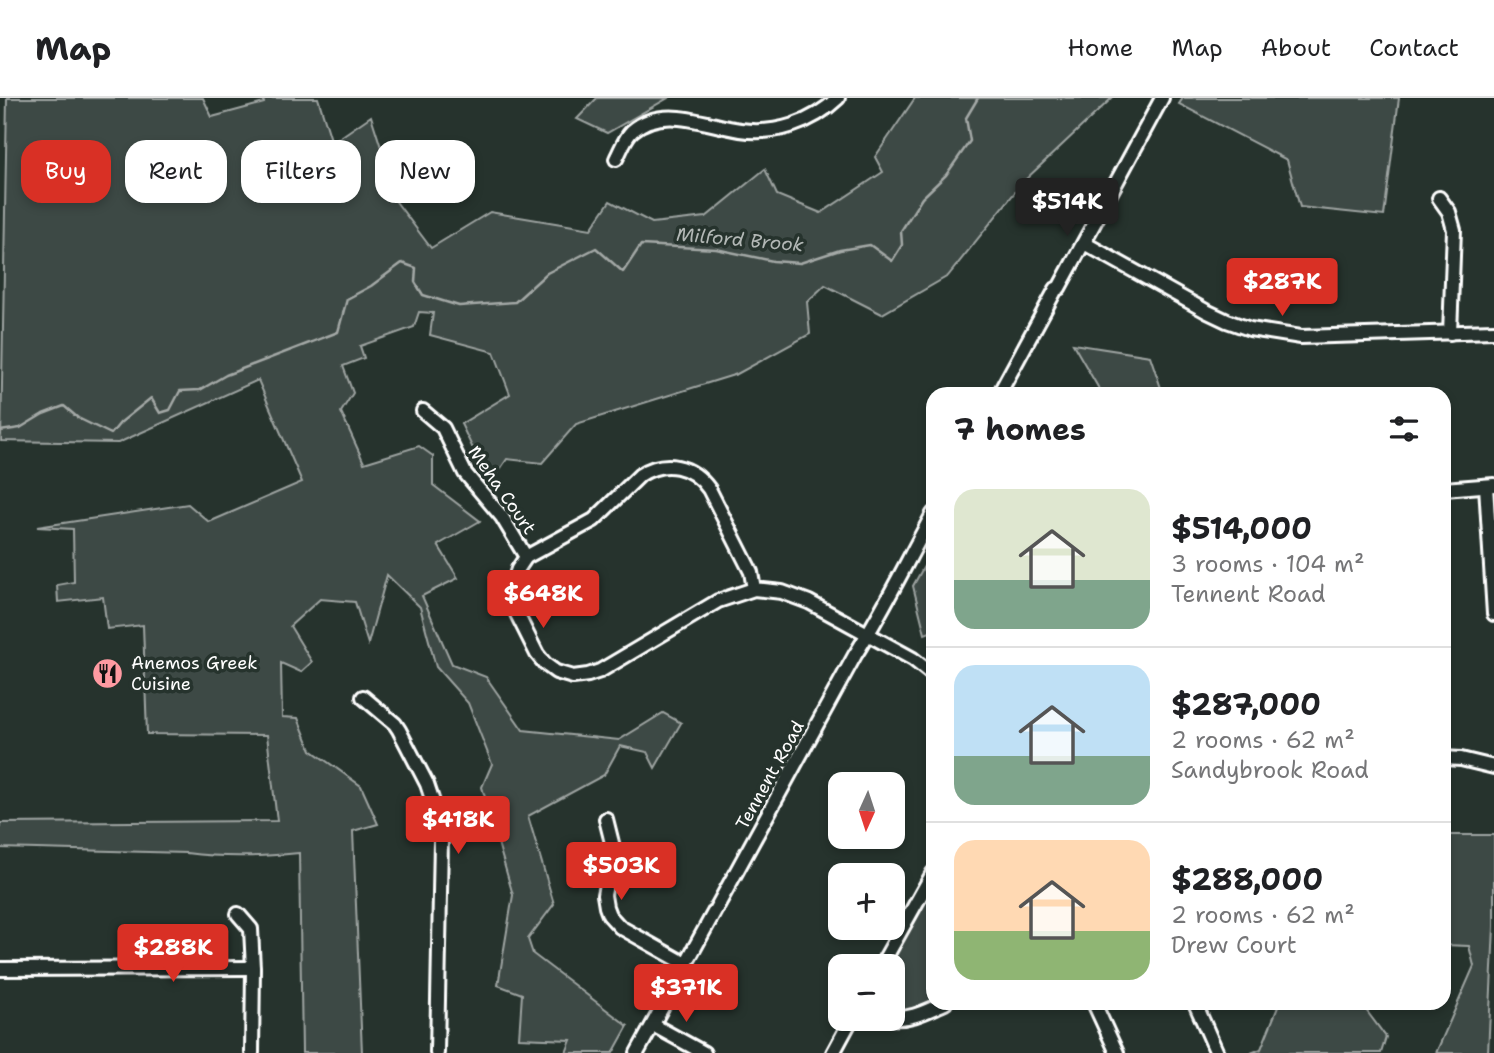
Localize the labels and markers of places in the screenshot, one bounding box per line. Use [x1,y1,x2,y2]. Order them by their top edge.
pin: $514K [1018,178,1116,238]
pin: $287K [1233,258,1331,318]
pin: $648K [494,570,592,630]
place label: Anemos Greek Cuisine [131,651,258,696]
restaurant icon: Anemos Greek Cuisine [91,656,125,690]
pin: $418K [409,796,507,856]
pin: $503K [572,842,670,902]
pin: $288K [124,924,222,984]
pin: $371K [637,964,735,1024]

